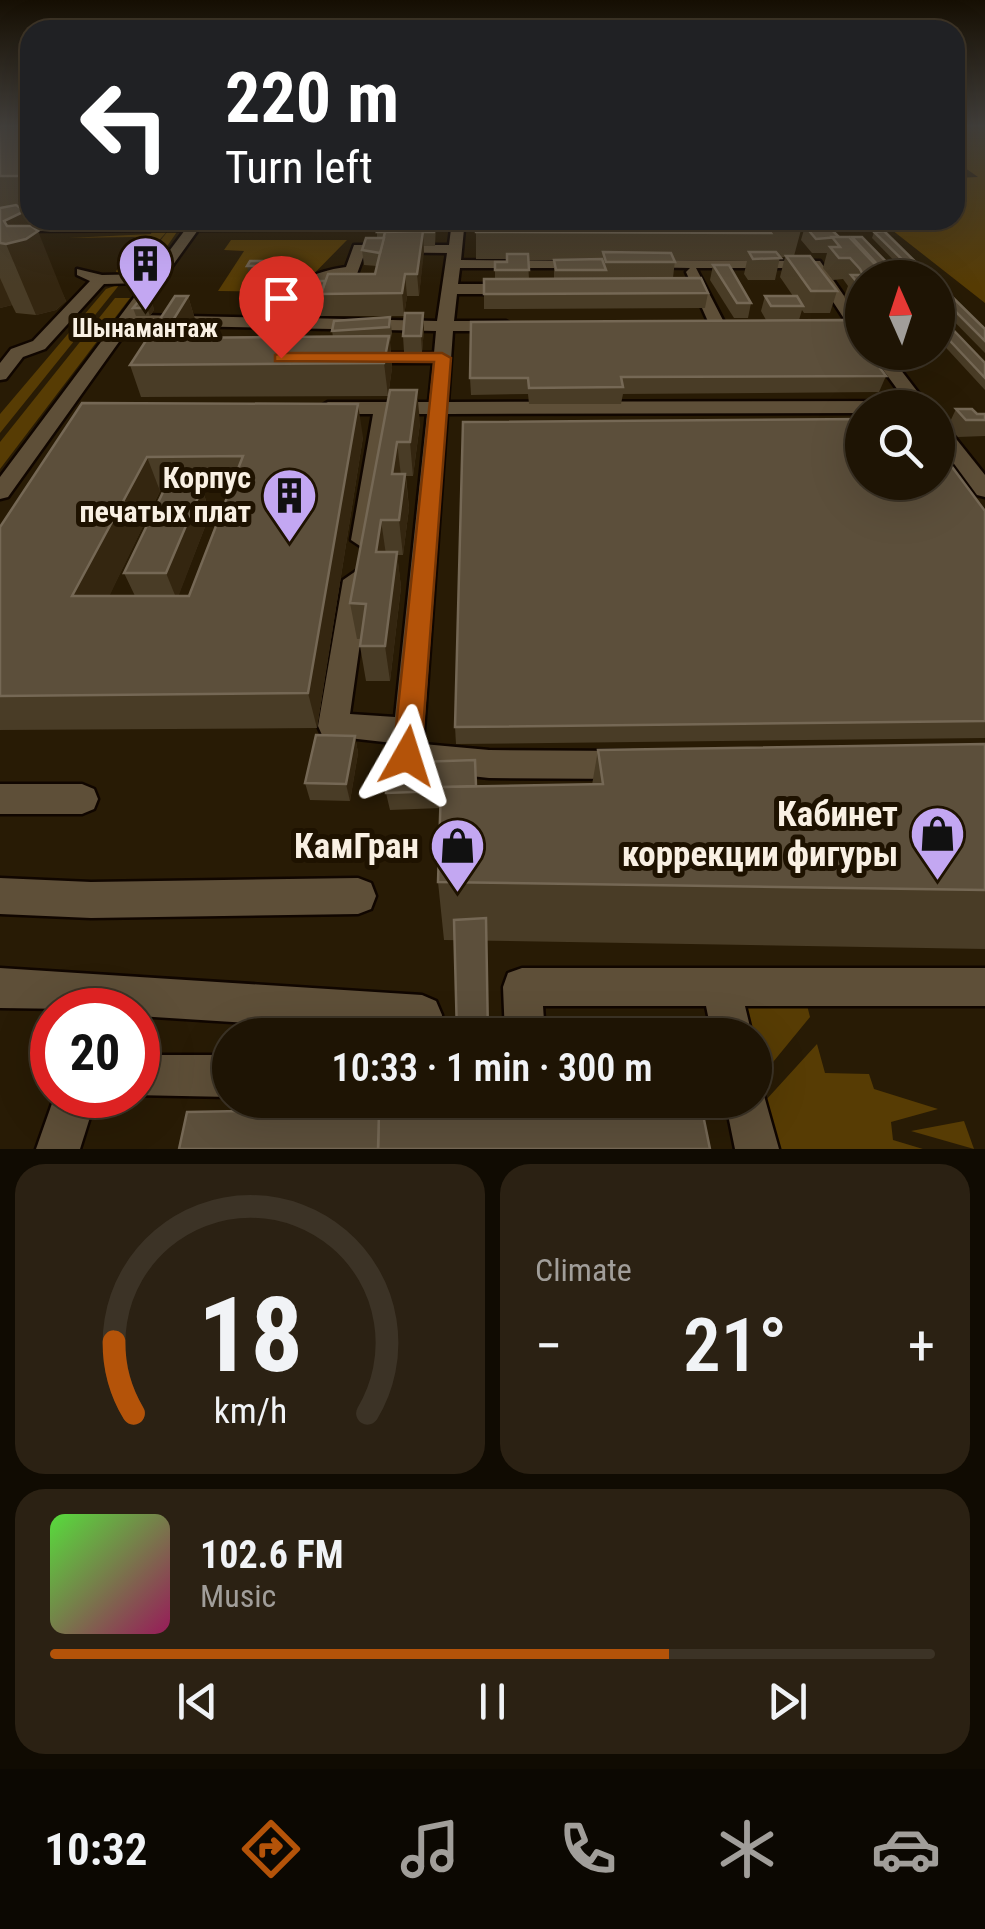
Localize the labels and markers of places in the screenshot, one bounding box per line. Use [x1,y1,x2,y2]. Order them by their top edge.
building icon: Шынамантаж [115,234,175,313]
pin [239,256,324,359]
place label: Шынамантаж [72,314,218,343]
place label: Корпус печатых плат [79,460,251,529]
building icon: Корпус печатых плат [260,465,320,544]
place label: Кабинет коррекции фигуры [622,794,898,875]
shop icon: Кабинет коррекции фигуры [907,804,967,883]
shop icon: КамГран [428,816,488,895]
place label: КамГран [294,826,419,867]

